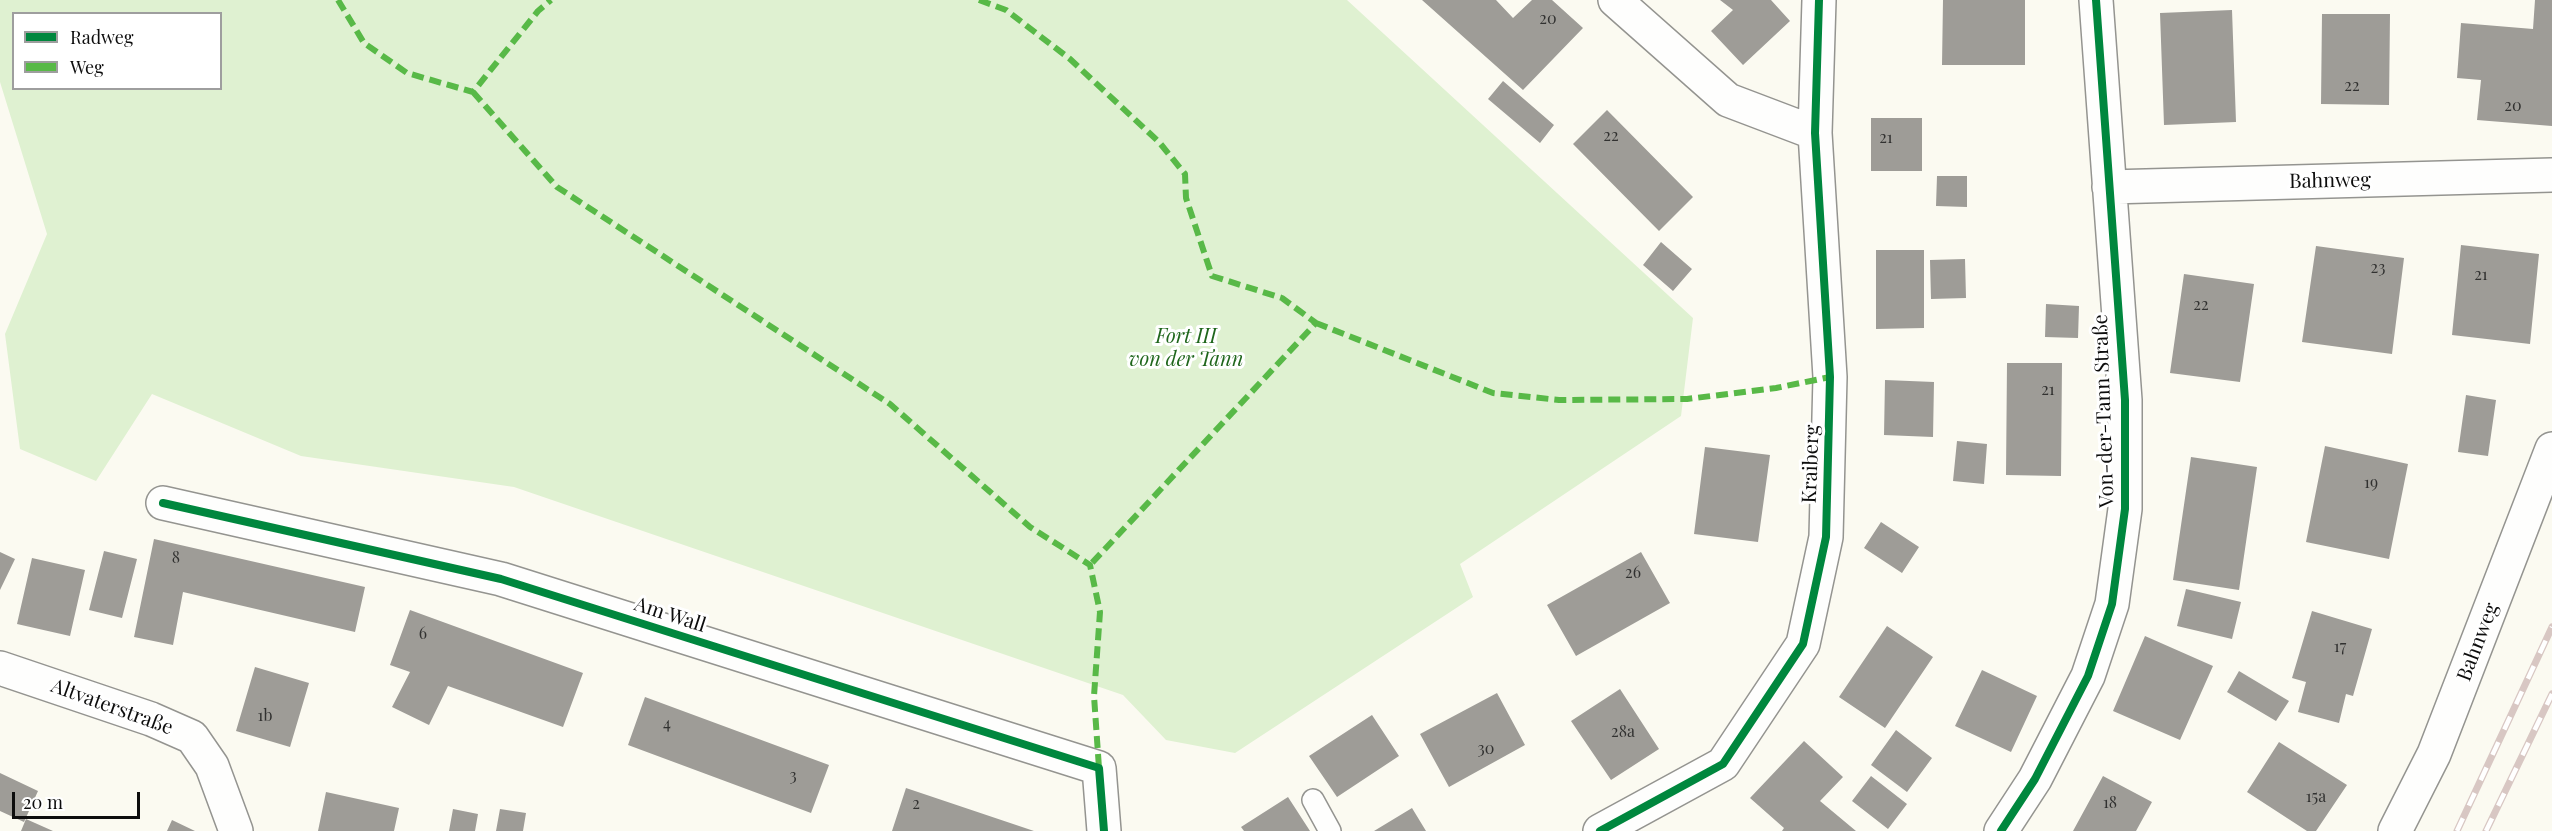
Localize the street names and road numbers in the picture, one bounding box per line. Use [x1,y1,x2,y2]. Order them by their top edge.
street label: Bahnweg [2289,168,2371,194]
street label: Von-der-Tann Straße [2089,314,2119,508]
street label: Kraiberg [1798,424,1824,504]
street label: Am Wall [631,592,709,638]
street label: Bahnweg [2452,599,2504,685]
street label: Altvaterstraße [48,674,176,740]

